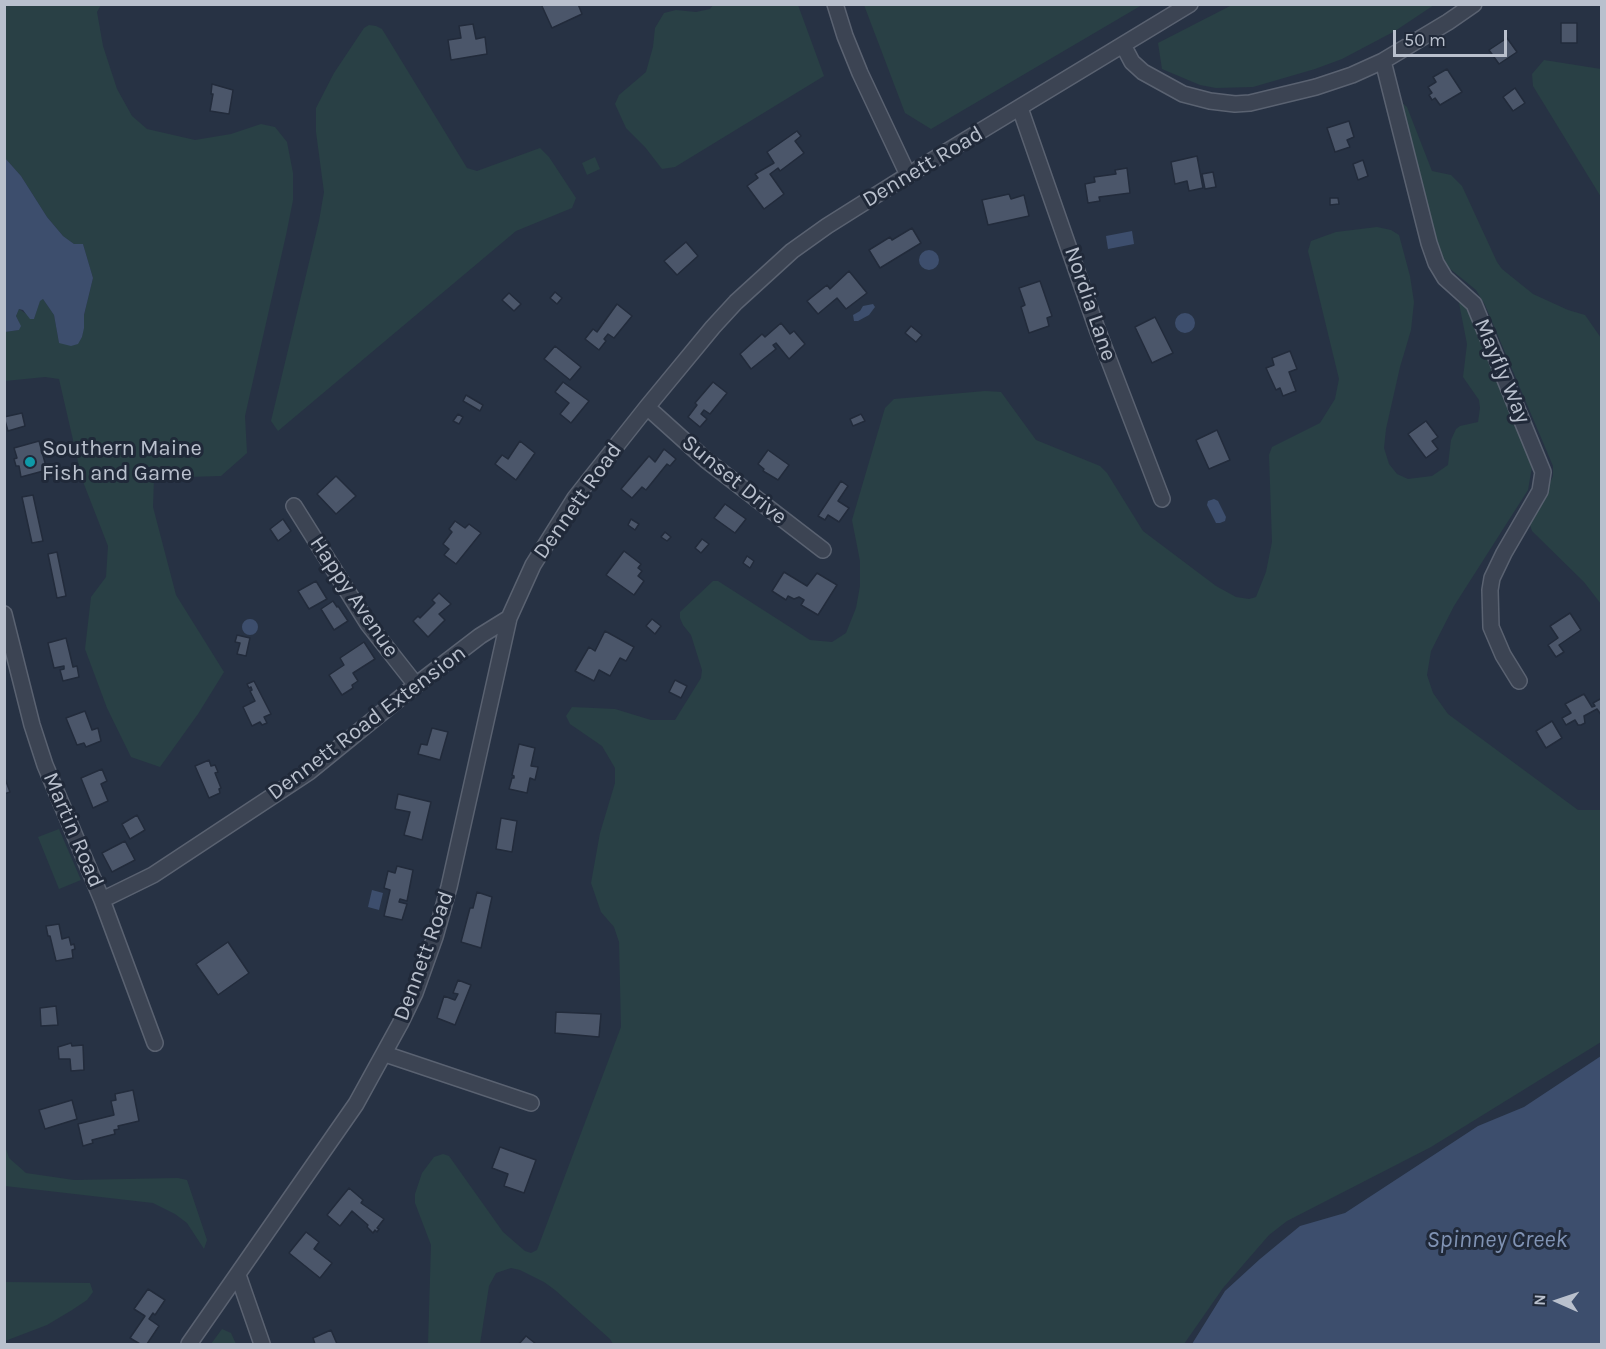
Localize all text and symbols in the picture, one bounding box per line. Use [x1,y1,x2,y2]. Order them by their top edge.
scale bar [1396,18,1510,56]
text: 50 m [1404,29,1446,51]
street label: Dennett Road [858,121,988,213]
street label: Nordia Lane [1058,243,1122,365]
street label: Mayfly Way [1468,315,1536,427]
street label: Sunset Drive [676,430,792,530]
place label: Southern Maine Fish and Game [42,436,202,488]
street label: Dennett Road [528,438,628,564]
marker: Southern Maine Fish and Game [23,455,37,469]
street label: Happy Avenue [304,531,404,663]
street label: Dennett Road Extension [263,640,471,806]
street label: Martin Road [37,768,109,892]
street label: Dennett Road [388,888,460,1024]
water label: Spinney Creek [1426,1226,1568,1254]
north arrow [1528,1271,1588,1331]
text: N [1530,1294,1549,1306]

